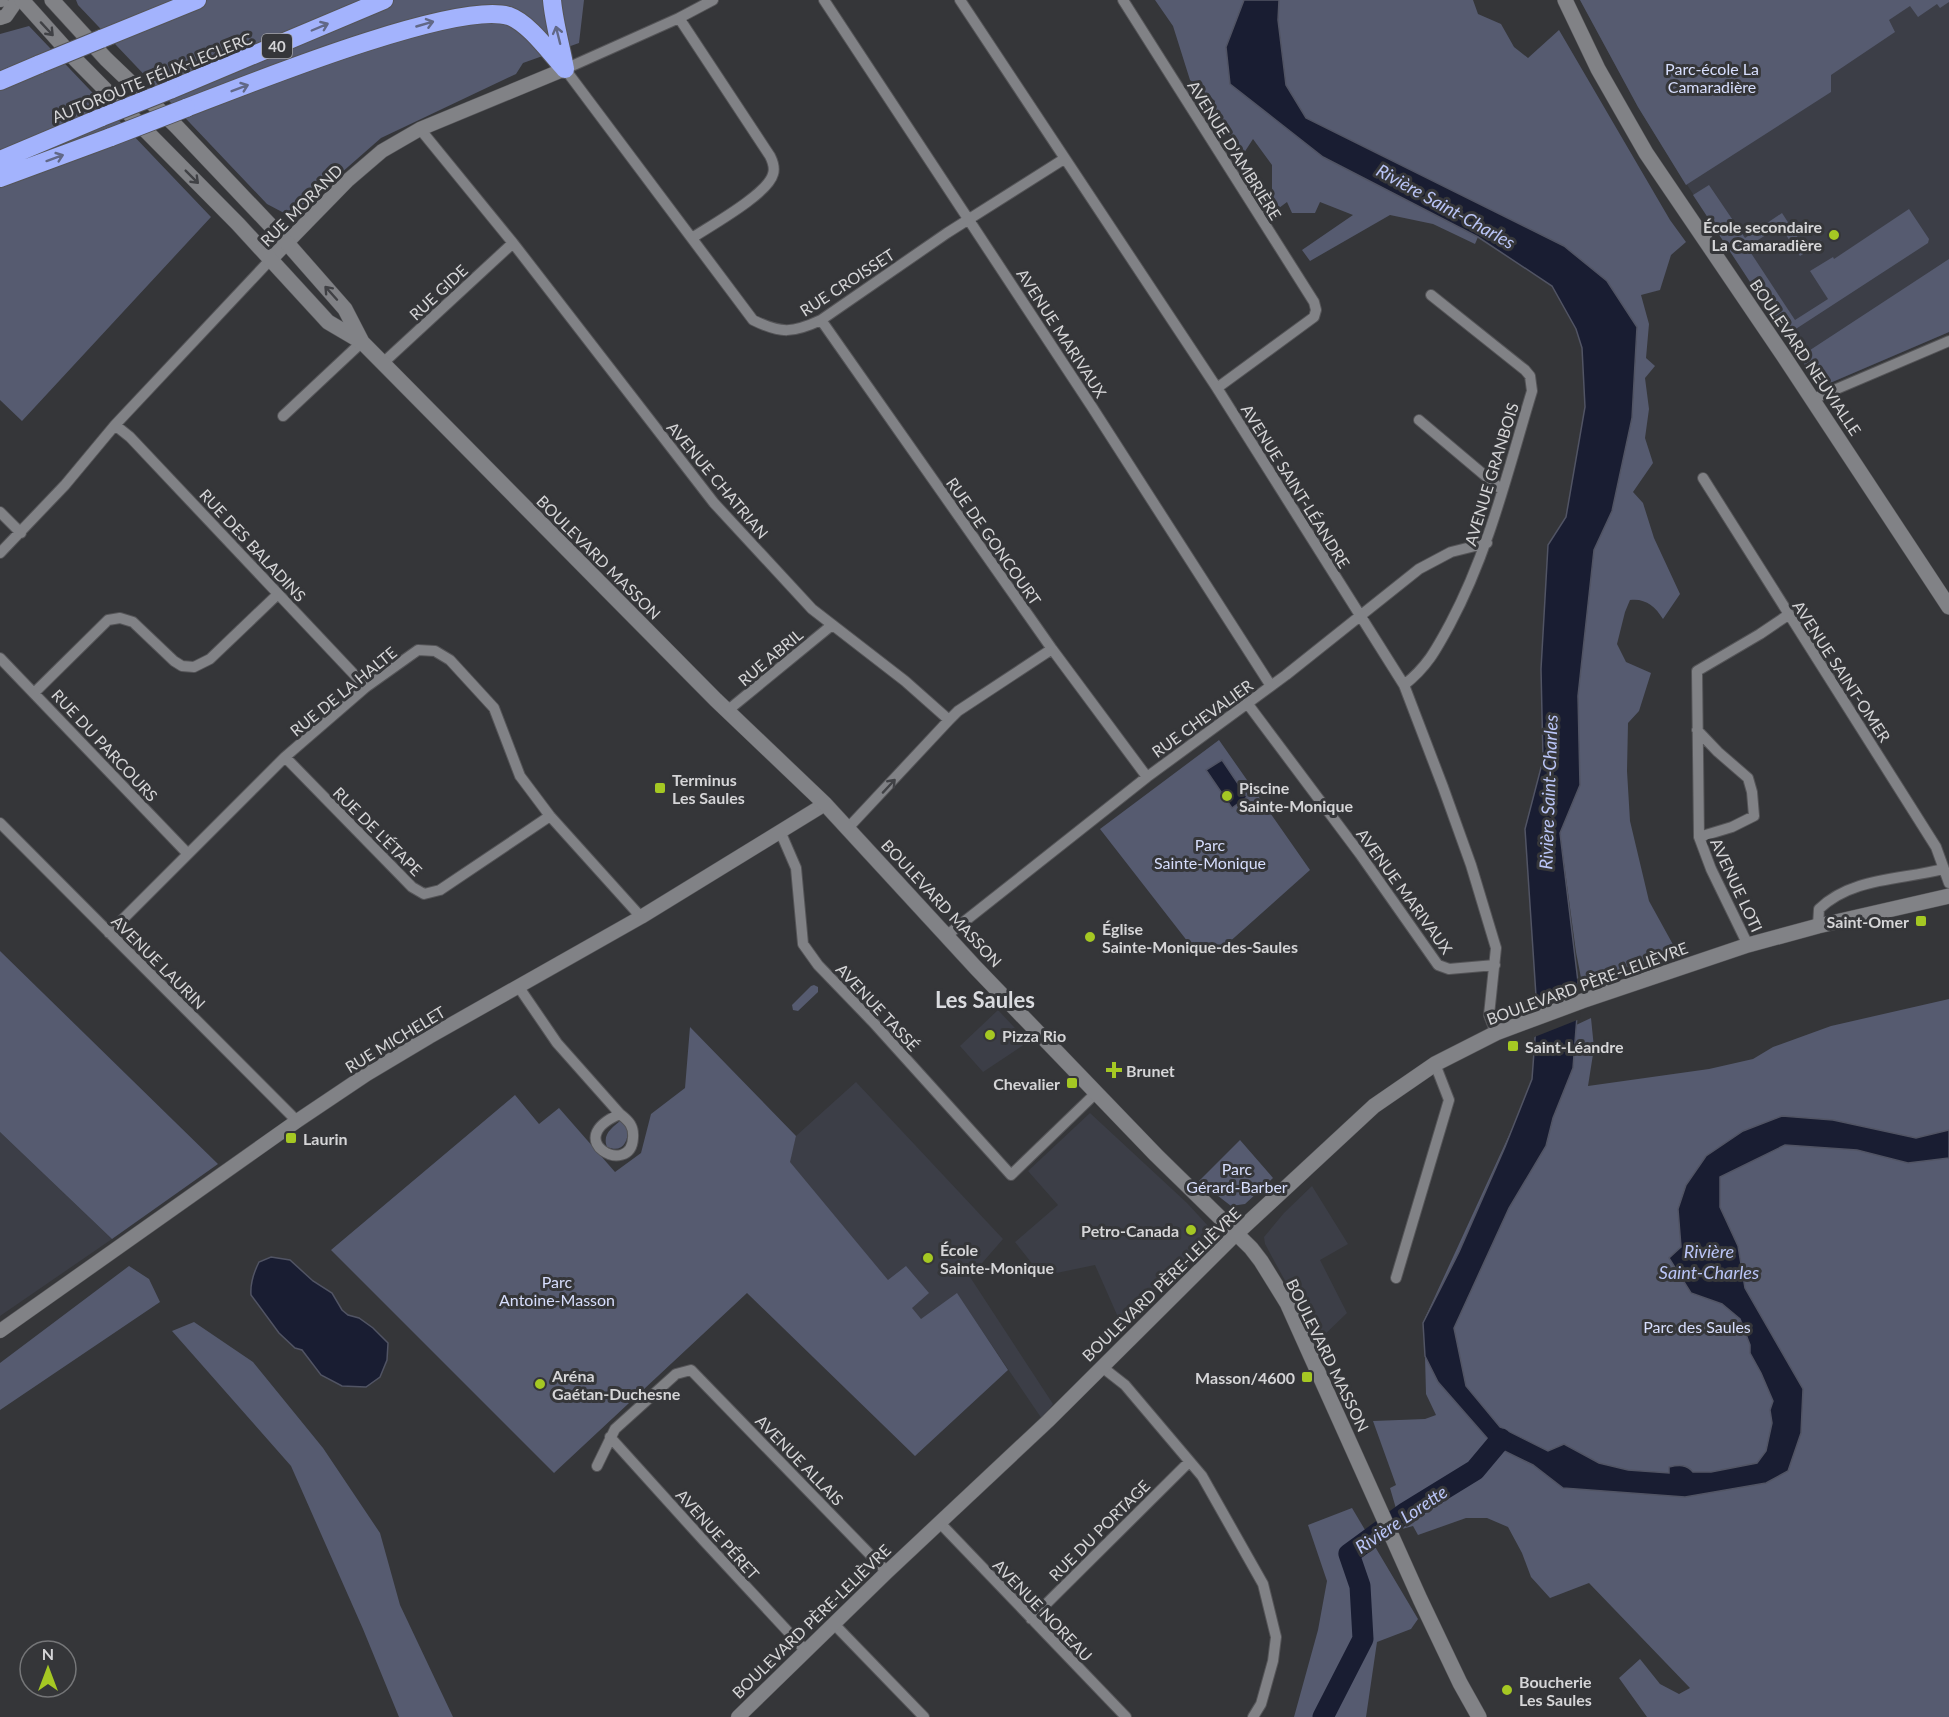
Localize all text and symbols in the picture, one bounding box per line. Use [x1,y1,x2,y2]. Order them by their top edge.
one-way arrow [415,18,434,29]
one-way arrow [311,21,329,33]
one-way arrow [40,22,55,37]
one-way arrow [552,25,564,44]
street label: AUTOROUTE FÉLIX-LECLERC [49,28,255,126]
road number: 40 [262,34,292,58]
park label: Parc-école La Camaradière [1665,59,1759,96]
street label: AVENUE D'AMBRIÈRE [1184,77,1286,223]
one-way arrow [230,81,249,92]
one-way arrow [45,152,64,163]
water label: Rivière Saint-Charles [1373,159,1519,253]
street label: RUE MORAND [256,160,346,250]
one-way arrow [184,169,199,184]
place label: École secondaire La Camaradière [1703,217,1822,254]
marker: École secondaire La Camaradière [1827,228,1841,242]
street label: RUE CROISSET [796,244,898,320]
street label: RUE GIDE [405,260,471,324]
street label: AVENUE MARIVAUX [1013,265,1111,402]
street label: BOULEVARD NEUVIALLE [1747,275,1865,439]
one-way arrow [324,286,338,301]
street label: AVENUE GRANBOIS [1460,400,1522,548]
street label: AVENUE SAINT-LÉANDRE [1238,401,1354,571]
street label: AVENUE CHATRIAN [663,418,773,542]
street label: RUE DE GONCOURT [943,474,1046,609]
street label: RUE DES BALADINS [196,485,310,605]
street label: BOULEVARD MASSON [533,491,665,623]
street label: AVENUE SAINT-OMER [1789,597,1895,745]
street label: RUE ABRIL [734,625,806,689]
street label: RUE DE LA HALTE [286,642,400,740]
street label: RUE CHEVALIER [1148,675,1256,761]
street label: RUE DU PARCOURS [48,685,162,805]
water label: Rivière Saint-Charles [1534,714,1562,870]
place label: Terminus Les Saules [672,770,745,807]
one-way arrow [882,778,896,793]
place label: Piscine Sainte-Monique [1239,778,1353,815]
marker: Terminus Les Saules [653,781,667,795]
street label: RUE DE L'ÉTAPE [330,783,426,879]
marker: Piscine Sainte-Monique [1220,789,1234,803]
street label: AVENUE MARIVAUX [1353,825,1457,958]
street label: BOULEVARD MASSON [878,835,1006,971]
park label: Parc Sainte-Monique [1154,835,1266,872]
street label: AVENUE LOTI [1707,835,1767,935]
street label: AVENUE LAURIN [108,911,210,1013]
place label: Saint-Omer [1827,912,1909,931]
marker: Saint-Omer [1914,914,1928,928]
place label: Église Sainte-Monique-des-Saules [1102,919,1298,956]
marker: Église Sainte-Monique-des-Saules [1083,930,1097,944]
street label: BOULEVARD PÈRE-LELIÈVRE [1484,938,1690,1028]
street label: AVENUE TASSÉ [833,959,923,1055]
district label: Les Saules [935,986,1035,1013]
street label: RUE MICHELET [341,1001,449,1076]
place label: Pizza Rio [1002,1026,1066,1045]
marker: Pizza Rio [983,1028,997,1042]
place label: Saint-Léandre [1525,1037,1624,1056]
marker: Saint-Léandre [1506,1039,1520,1053]
place label: Brunet [1126,1061,1175,1080]
marker: Brunet [1107,1063,1121,1077]
place label: Chevalier [993,1074,1060,1093]
marker: Chevalier [1065,1076,1079,1090]
place label: Laurin [303,1129,348,1148]
marker: Laurin [284,1131,298,1145]
park label: Parc Gérard-Barber [1186,1159,1288,1196]
street label: BOULEVARD PÈRE-LELIÈVRE [1078,1203,1244,1365]
place label: Petro-Canada [1081,1221,1179,1240]
marker: Petro-Canada [1184,1223,1198,1237]
place label: École Sainte-Monique [940,1240,1054,1277]
water label: Rivière Saint-Charles [1659,1240,1759,1283]
marker: École Sainte-Monique [921,1251,935,1265]
park label: Parc Antoine-Masson [499,1272,615,1309]
street label: BOULEVARD MASSON [1283,1276,1373,1434]
park label: Parc des Saules [1643,1317,1751,1336]
place label: Aréna Gaétan-Duchesne [551,1366,681,1403]
place label: Masson/4600 [1195,1368,1295,1387]
marker: Masson/4600 [1300,1370,1314,1384]
marker: Aréna Gaétan-Duchesne [533,1377,547,1391]
street label: AVENUE ALLAIS [752,1411,848,1509]
street label: RUE DU PORTAGE [1045,1476,1153,1584]
water label: Rivière Lorette [1351,1480,1451,1558]
street label: AVENUE PÉRET [672,1485,764,1583]
street label: BOULEVARD PÈRE-LELIÈVRE [728,1540,894,1702]
street label: AVENUE NOREAU [990,1555,1096,1665]
north arrow [18,1639,78,1699]
text: N [42,1644,54,1663]
place label: Boucherie Les Saules [1519,1672,1592,1709]
marker: Boucherie Les Saules [1500,1683,1514,1697]

